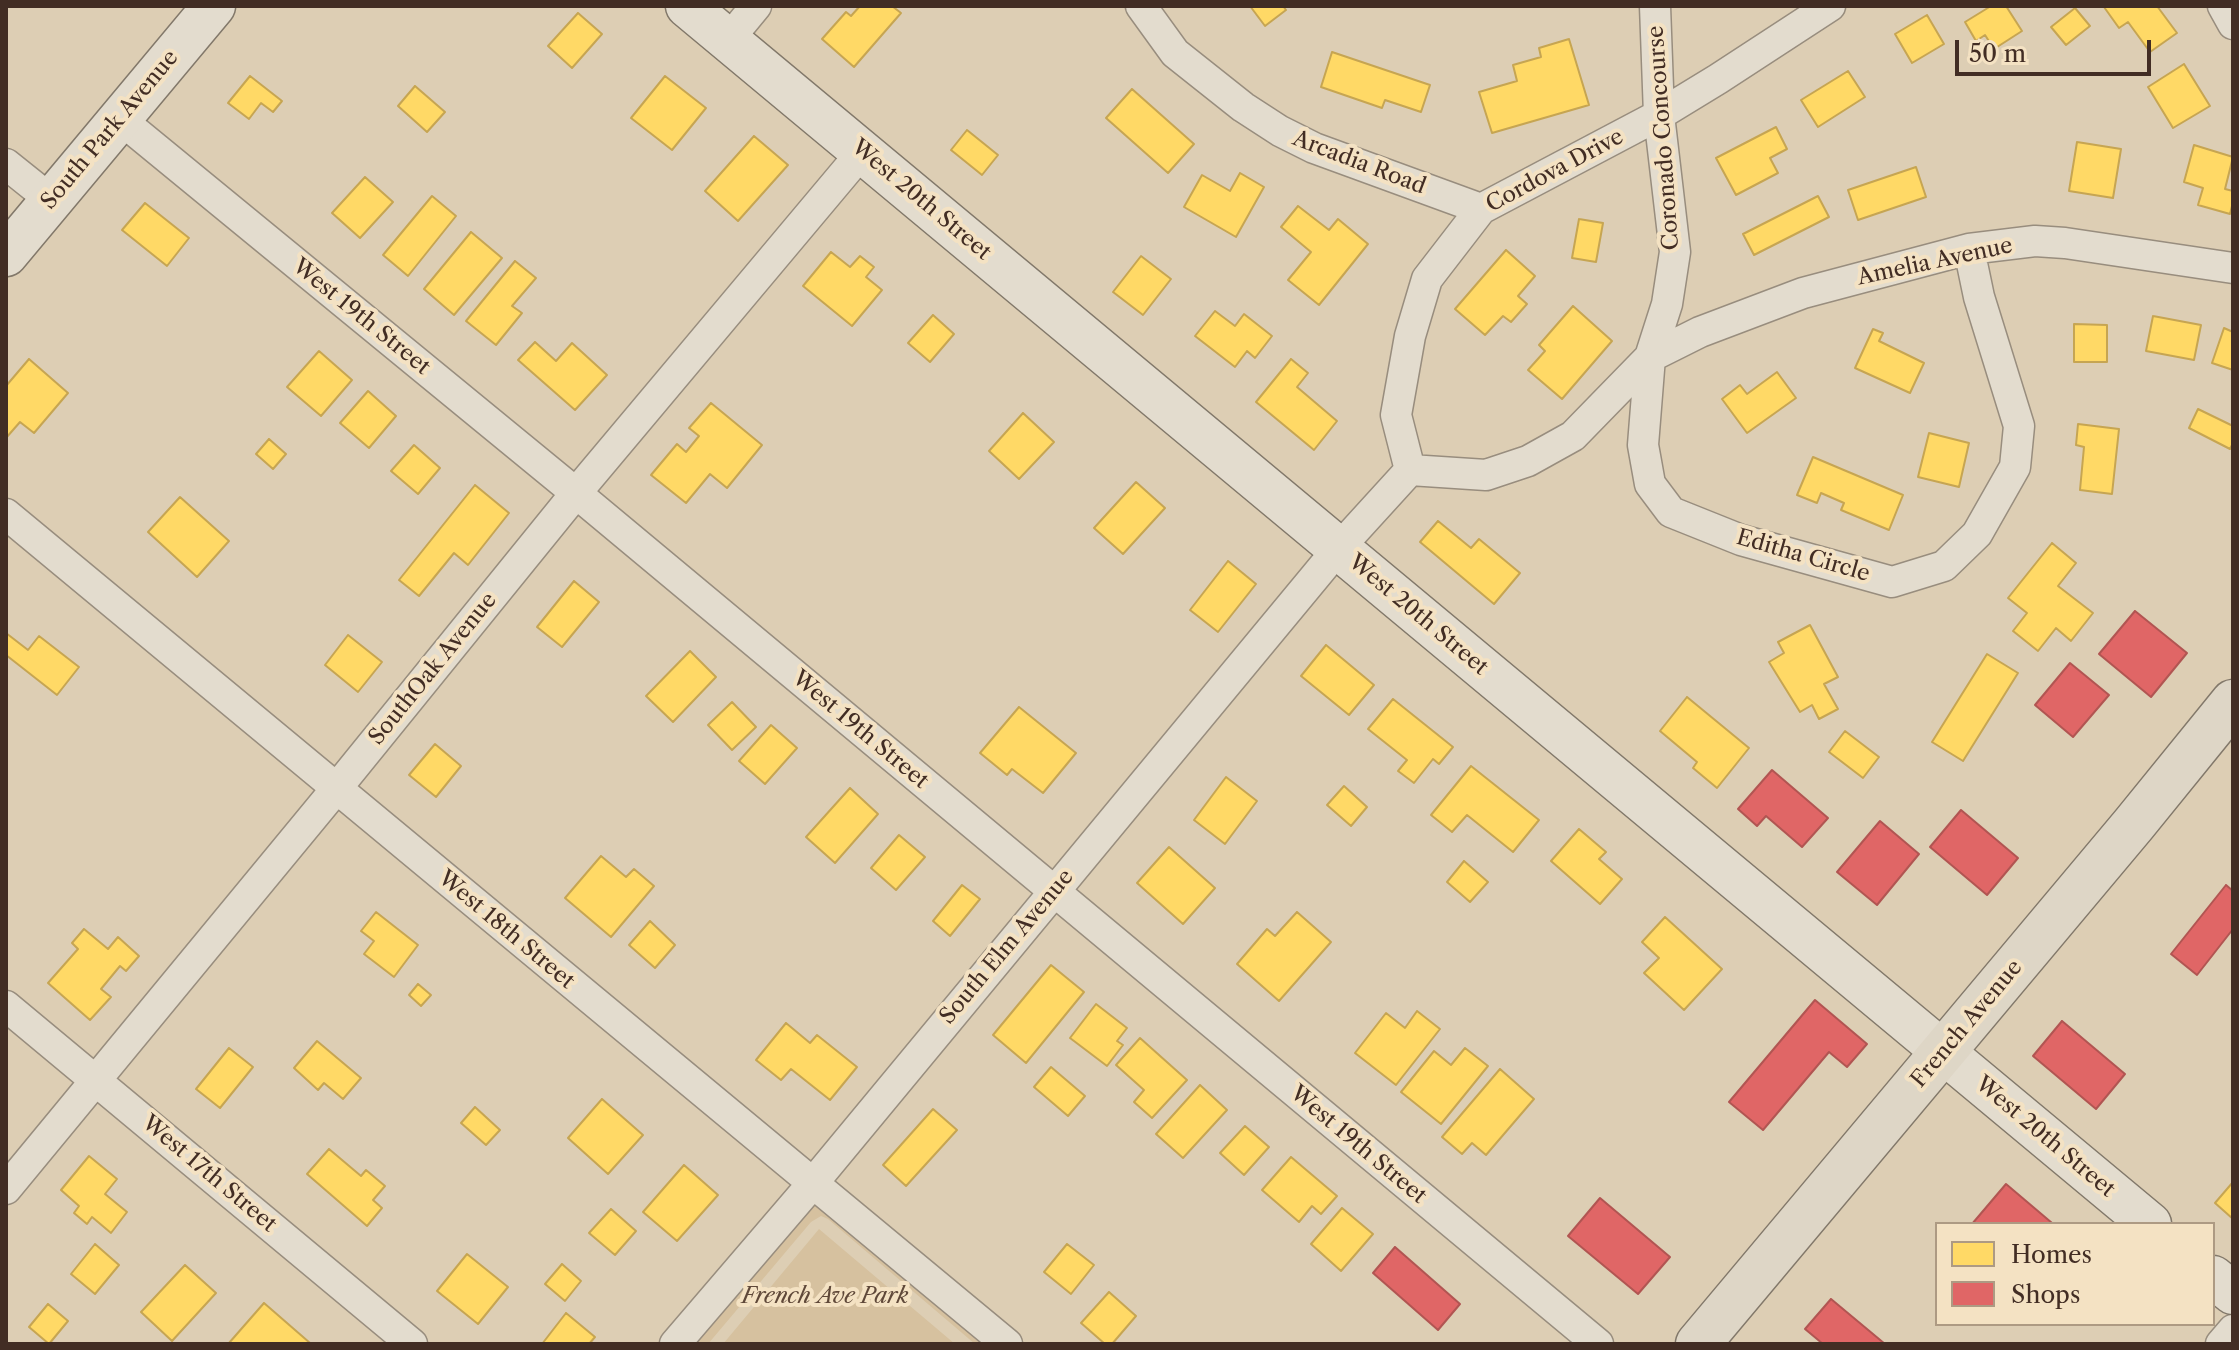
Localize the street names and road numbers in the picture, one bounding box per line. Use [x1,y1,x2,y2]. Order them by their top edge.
street label: Coronado Concourse [1643,25,1685,251]
street label: South Park Avenue [36,45,184,215]
street label: Cordova Drive [1482,124,1628,218]
street label: Arcadia Road [1289,126,1429,200]
street label: West 20th Street [846,134,996,266]
street label: Amelia Avenue [1855,233,2015,291]
street label: West 19th Street [287,253,435,381]
street label: Editha Circle [1733,524,1873,588]
street label: West 20th Street [1343,549,1493,681]
street label: SouthOak Avenue [364,588,502,750]
street label: West 19th Street [787,665,933,795]
street label: South Elm Avenue [935,864,1079,1030]
street label: West 18th Street [433,865,579,995]
street label: French Avenue [1906,955,2028,1093]
street label: West 20th Street [1970,1071,2120,1203]
street label: West 19th Street [1285,1080,1431,1210]
street label: West 17th Street [136,1110,282,1238]

